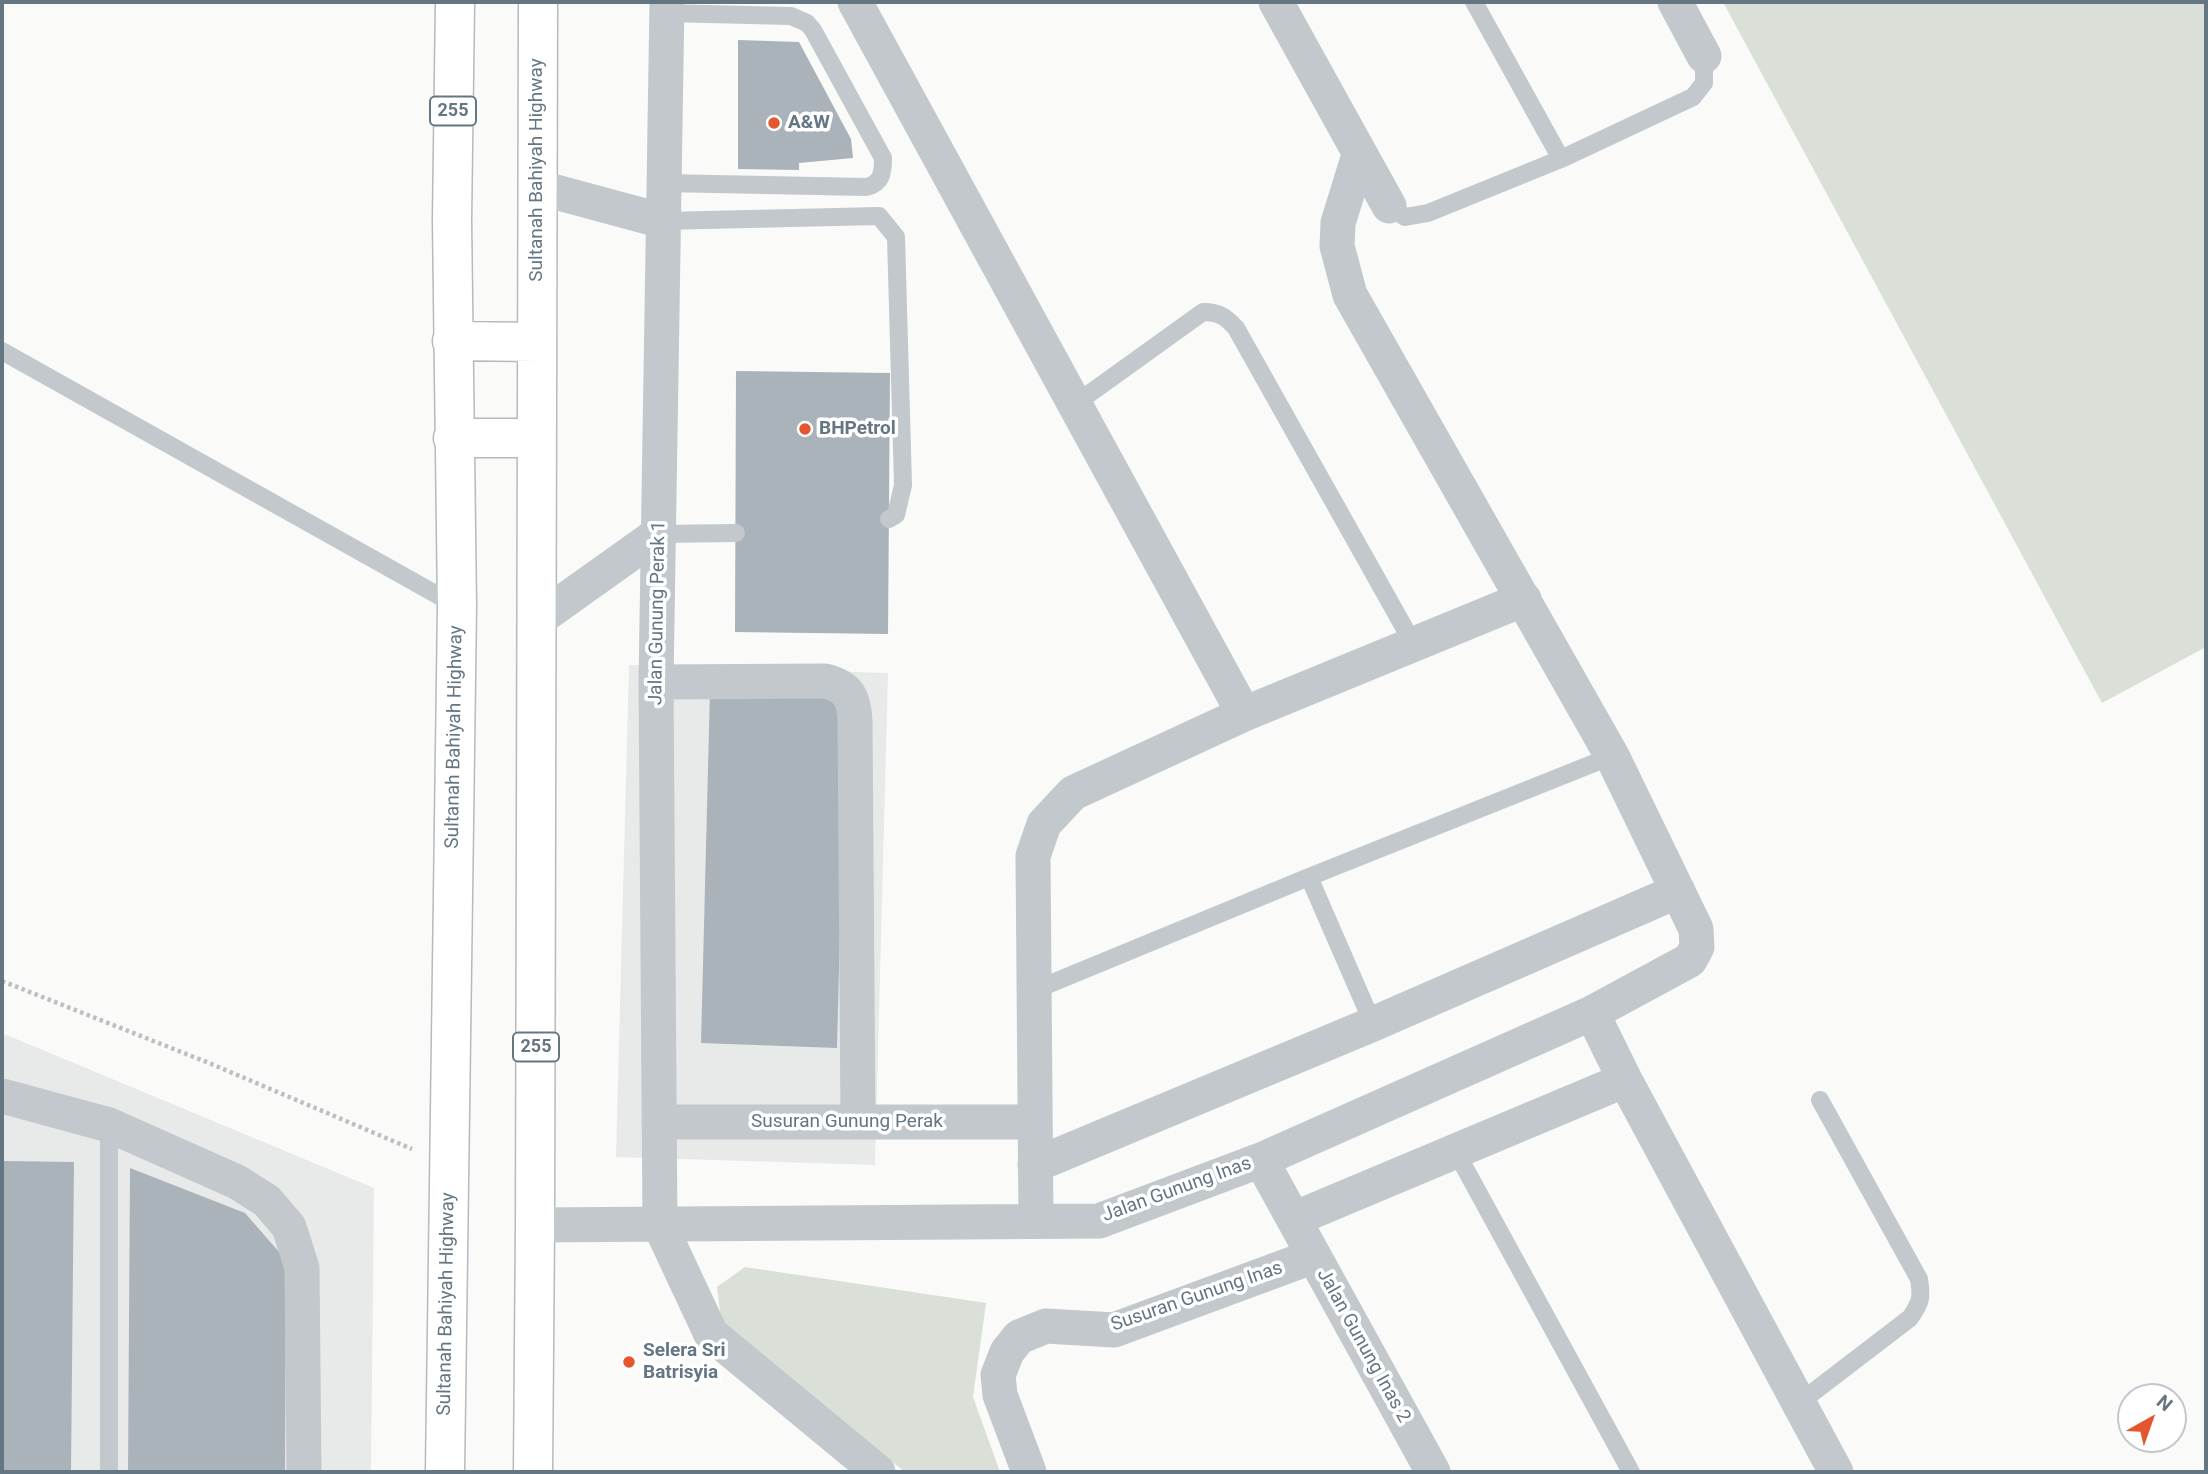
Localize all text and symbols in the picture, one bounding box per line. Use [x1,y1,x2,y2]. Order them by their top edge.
street label: Sultanah Bahiyah Highway [526,58,548,282]
road number: 255 [430,96,476,126]
place label: A&W [788,112,830,134]
marker: A&W [766,115,782,131]
place label: BHPetrol [819,418,896,440]
marker: BHPetrol [797,421,813,437]
street label: Jalan Gunung Perak 1 [645,521,671,705]
street label: Sultanah Bahiyah Highway [442,625,468,849]
road number: 255 [513,1032,559,1062]
street label: Susuran Gunung Perak [751,1111,943,1133]
street label: Jalan Gunung Inas [1099,1152,1255,1228]
street label: Sultanah Bahiyah Highway [434,1192,460,1416]
street label: Susuran Gunung Inas [1108,1257,1286,1337]
street label: Jalan Gunung Inas 2 [1311,1265,1415,1427]
place label: Selera Sri Batrisyia [643,1340,725,1384]
marker: Selera Sri Batrisyia [621,1354,637,1370]
north arrow [2117,1383,2187,1453]
text: N [2152,1390,2177,1416]

